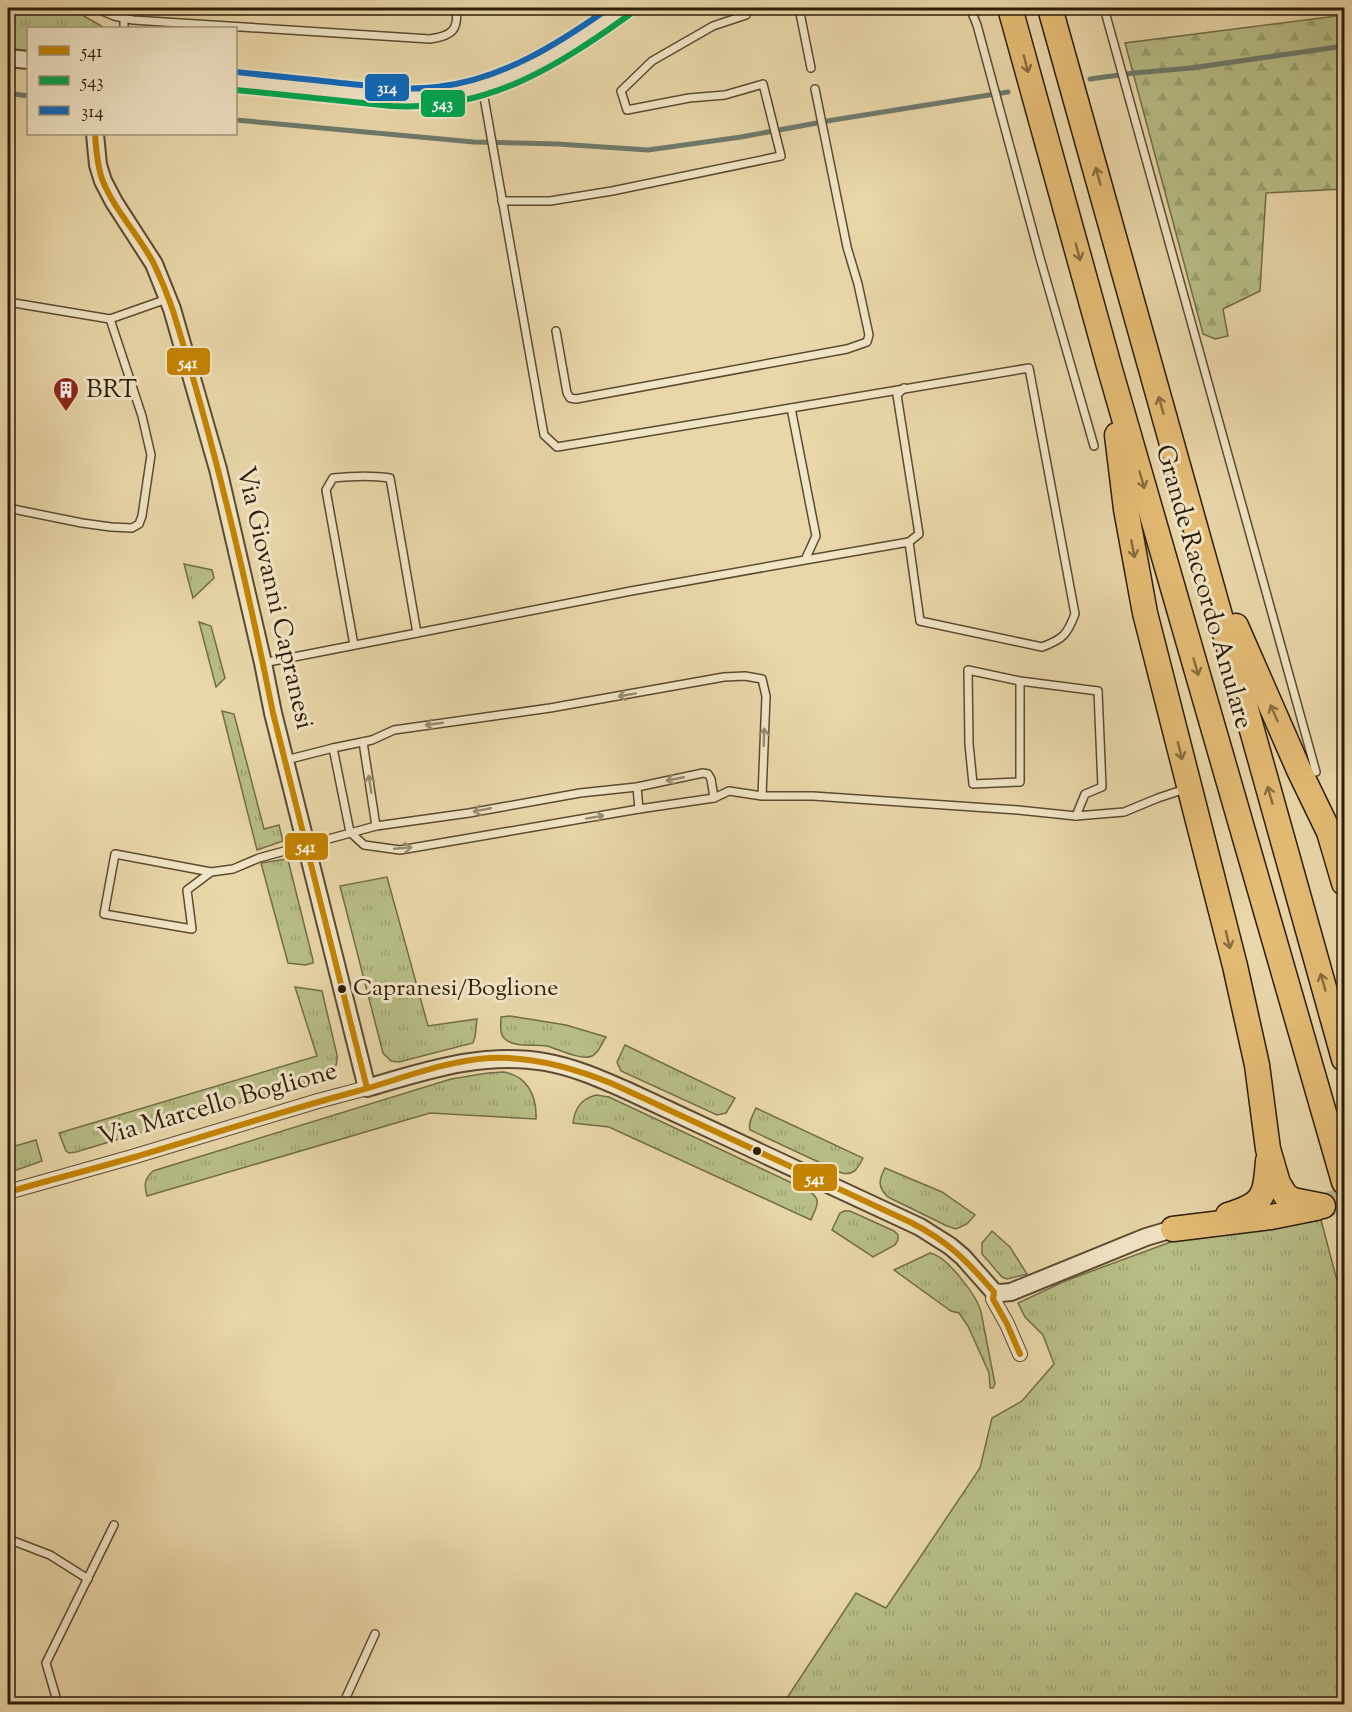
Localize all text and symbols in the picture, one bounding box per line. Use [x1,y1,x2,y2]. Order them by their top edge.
legend [27,27,237,135]
text: 541 [80,40,102,66]
one-way arrow [1021,54,1032,73]
text: 543 [80,70,104,96]
line badge: 314 [364,73,410,102]
text: 314 [377,78,397,101]
line badge: 543 [420,89,466,118]
text: 543 [431,94,454,117]
text: 314 [81,100,103,126]
one-way arrow [1091,167,1103,186]
one-way arrow [1072,242,1084,261]
line badge: 541 [166,347,211,376]
text: 541 [177,353,198,376]
place label: BRT [86,372,137,409]
building icon: BRT [51,375,81,413]
one-way arrow [1155,395,1166,414]
street label: Grande Raccordo Anulare [1145,441,1261,733]
street label: Via Giovanni Capranesi [226,463,322,733]
one-way arrow [1137,470,1148,489]
one-way arrow [1128,539,1139,559]
one-way arrow [1191,657,1202,676]
one-way arrow [618,689,637,700]
one-way arrow [1268,705,1280,723]
one-way arrow [425,719,445,730]
one-way arrow [759,728,770,748]
one-way arrow [1174,741,1186,760]
one-way arrow [665,773,684,785]
one-way arrow [364,775,375,794]
one-way arrow [1264,785,1276,804]
one-way arrow [473,805,493,816]
one-way arrow [585,811,605,822]
line badge: 541 [284,832,329,861]
text: 541 [295,837,316,860]
one-way arrow [393,843,412,854]
one-way arrow [1223,930,1234,949]
place label: Capranesi/Boglione [353,972,559,1006]
one-way arrow [1317,973,1328,992]
marker: Capranesi/Boglione [336,983,348,995]
street label: Via Marcello Boglione [94,1053,342,1157]
unlabelled marker [751,1145,763,1157]
line badge: 541 [792,1163,838,1192]
text: 541 [804,1169,825,1192]

